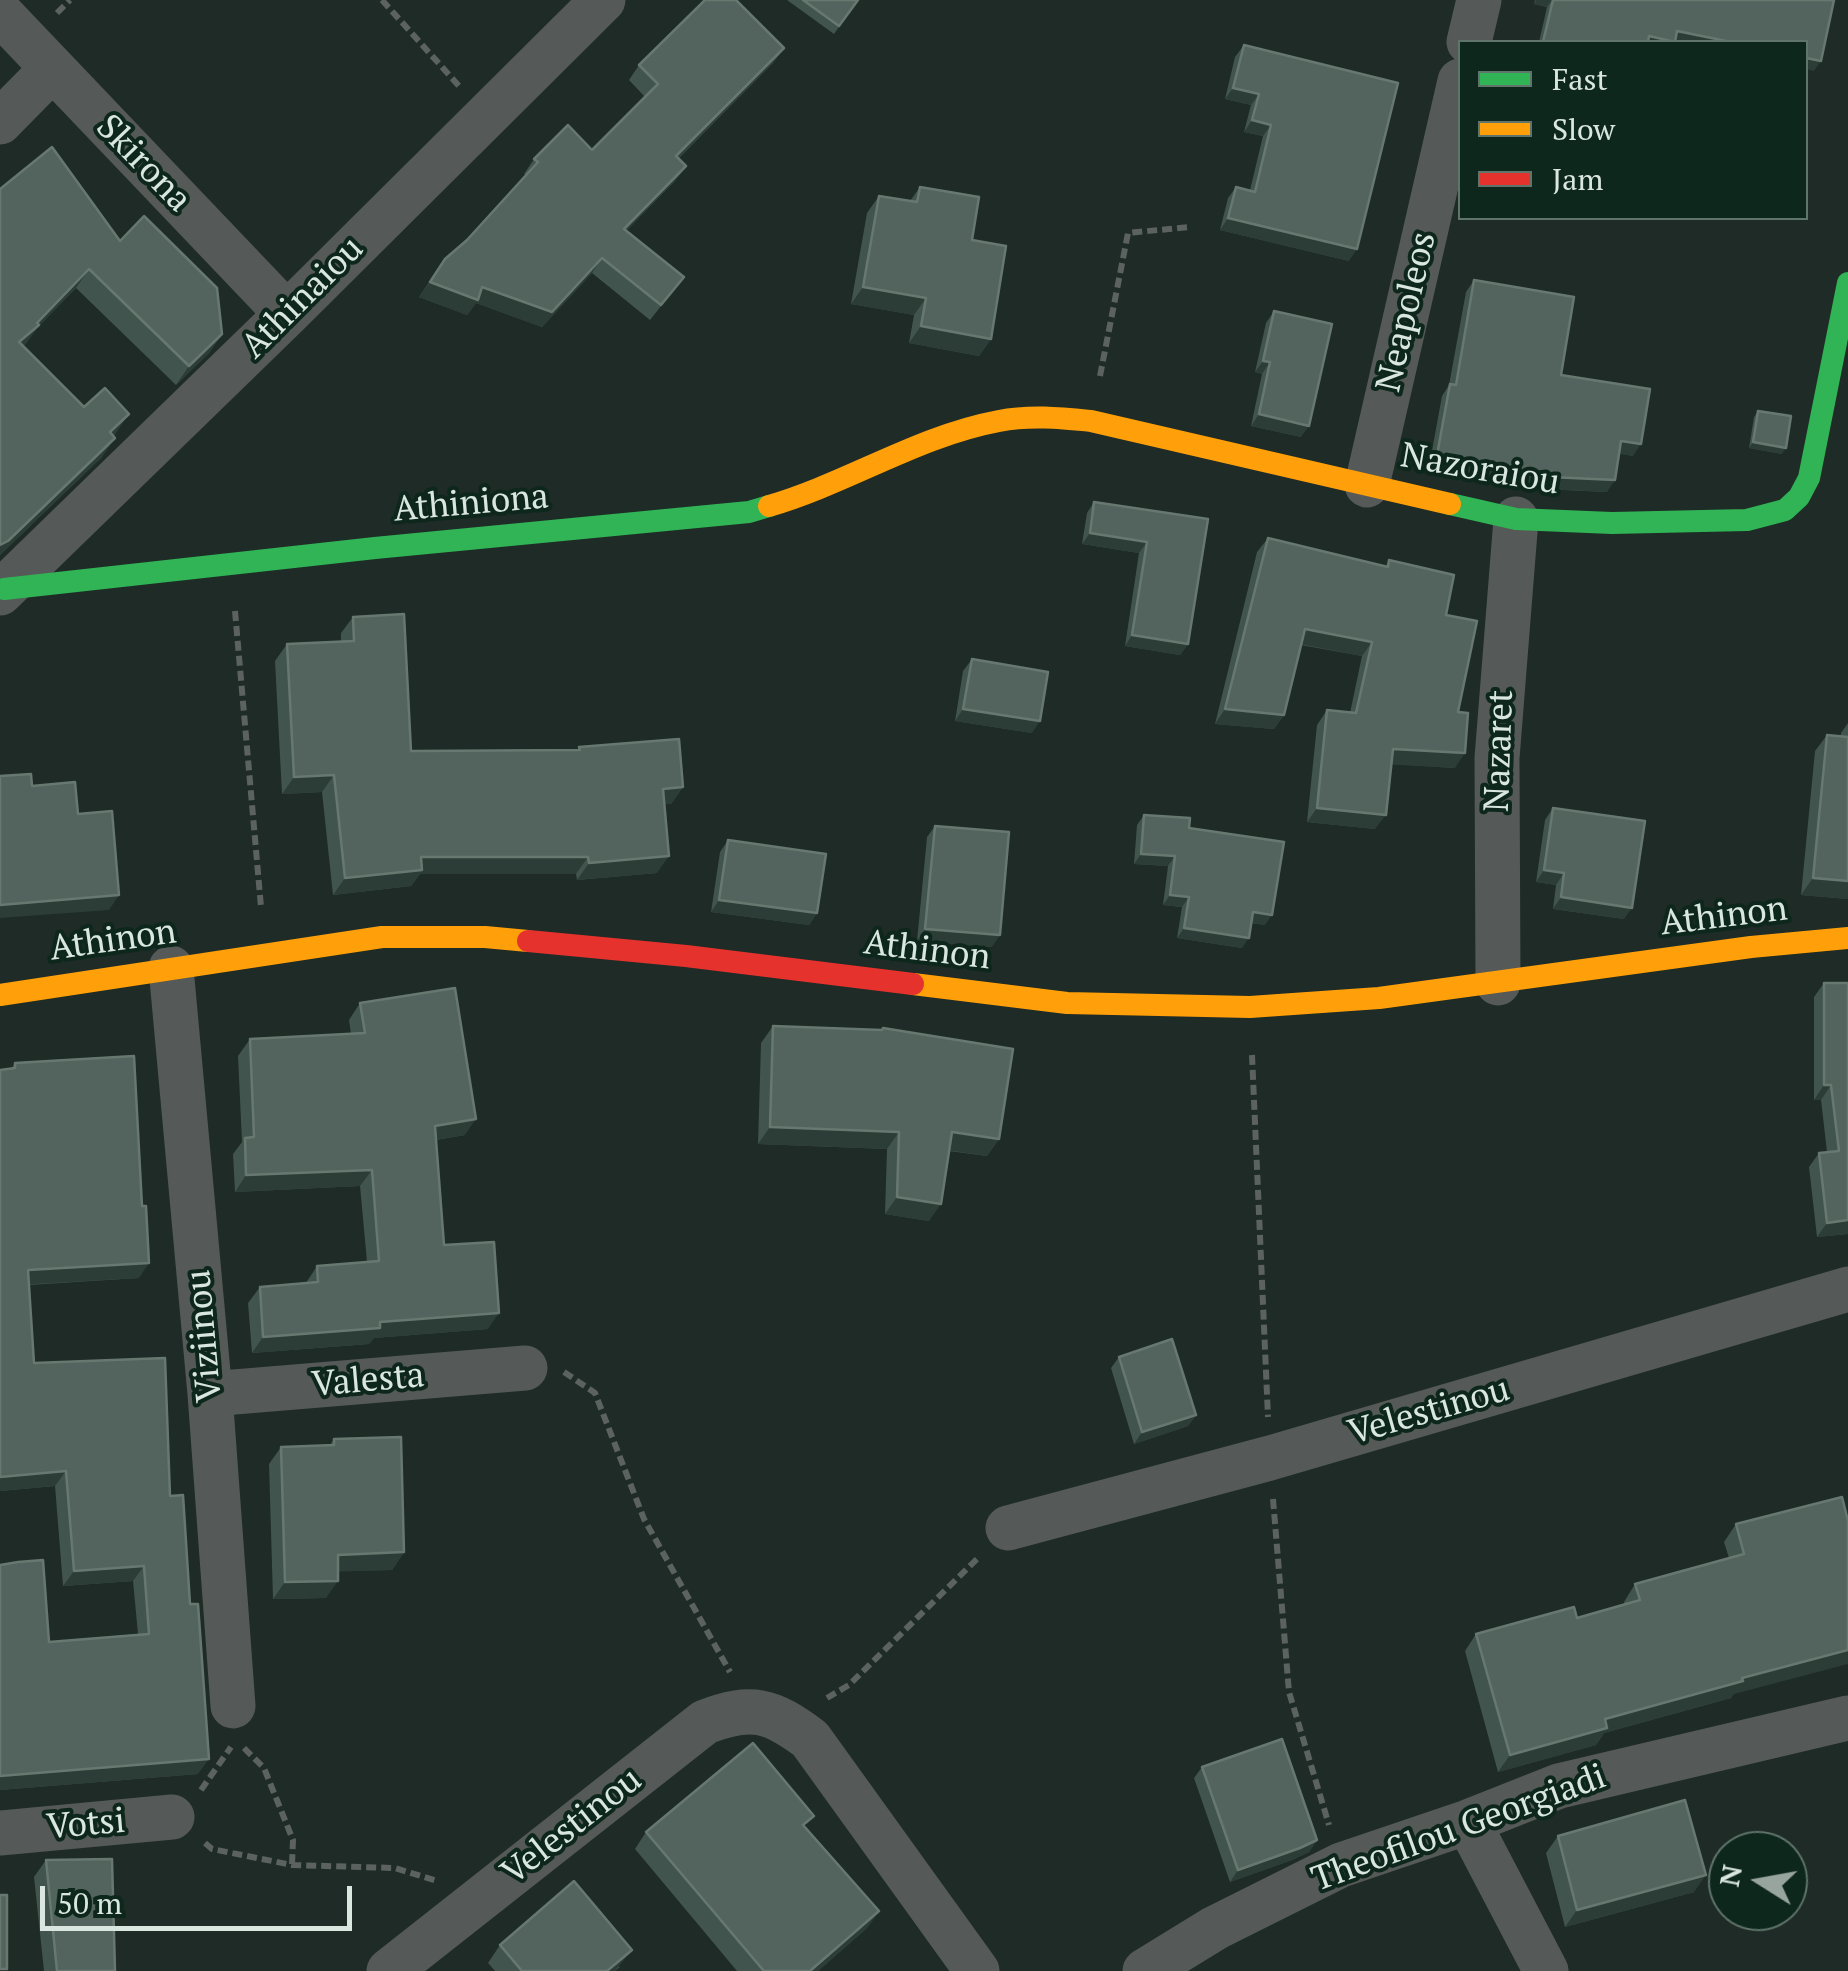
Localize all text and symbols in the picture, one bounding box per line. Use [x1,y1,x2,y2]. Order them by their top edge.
legend [1458,40,1808,220]
text: Fast [1552,59,1608,99]
street label: Skirona [87,107,199,221]
text: Slow [1552,109,1615,149]
text: Jam [1552,159,1603,199]
street label: Athinaiou [233,228,373,368]
street label: Neapoleos [1368,228,1446,396]
street label: Nazoraiou [1397,435,1563,505]
street label: Athiniona [392,476,550,532]
street label: Nazaret [1477,689,1523,813]
street label: Athinon [1658,888,1790,946]
street label: Athinon [47,911,179,971]
street label: Athinon [861,922,993,980]
street label: Viziinou [178,1268,232,1404]
street label: Valesta [310,1355,426,1407]
street label: Velestinou [1344,1369,1514,1455]
street label: Theofilou Georgiadi [1306,1756,1612,1902]
street label: Velestinou [494,1760,650,1894]
street label: Votsi [45,1801,127,1849]
north arrow [1708,1831,1808,1931]
text: N [1710,1862,1750,1890]
scale bar [45,1866,358,1928]
text: 50 m [57,1883,122,1923]

